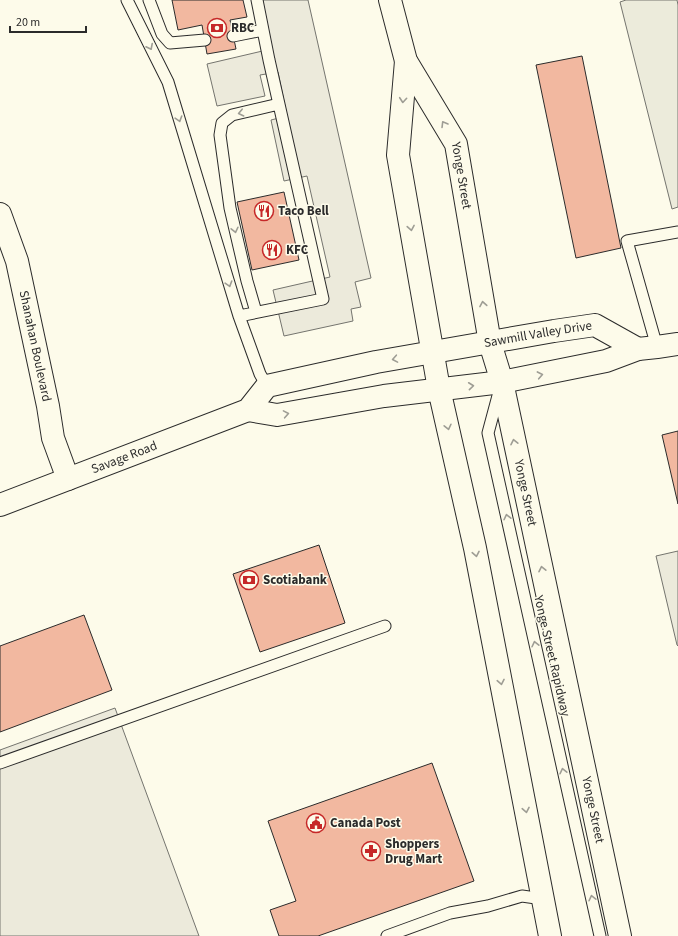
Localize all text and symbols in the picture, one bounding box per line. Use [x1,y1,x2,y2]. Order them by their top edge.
scale bar [10,8,86,34]
text: 20 m [16,14,40,31]
bank icon: RBC [206,17,228,39]
place label: RBC [231,19,255,37]
one-way arrow [146,43,153,51]
one-way arrow [398,97,407,103]
one-way arrow [238,108,244,116]
one-way arrow [174,116,183,123]
one-way arrow [441,121,448,128]
street label: Yonge Street [447,140,476,211]
restaurant icon: Taco Bell [253,200,275,222]
place label: Taco Bell [278,202,329,220]
one-way arrow [406,225,415,231]
one-way arrow [230,227,238,233]
restaurant icon: KFC [261,239,283,261]
place label: KFC [286,241,309,259]
one-way arrow [224,280,233,287]
street label: Shanahan Boulevard [15,289,56,403]
one-way arrow [480,301,488,307]
street label: Sawmill Valley Drive [482,317,593,352]
one-way arrow [391,354,398,363]
one-way arrow [537,371,543,379]
one-way arrow [468,382,474,391]
one-way arrow [283,410,289,418]
one-way arrow [444,424,452,431]
street label: Savage Road [89,437,160,478]
one-way arrow [511,439,519,445]
street label: Yonge Street [510,457,542,529]
one-way arrow [503,514,511,520]
one-way arrow [471,551,480,558]
one-way arrow [538,566,546,572]
bank icon: Scotiabank [238,569,260,591]
place label: Scotiabank [263,571,328,589]
street label: Yonge Street Rapidway [529,593,575,718]
one-way arrow [532,641,540,647]
one-way arrow [496,679,505,685]
one-way arrow [560,768,568,774]
street label: Yonge Street [577,774,609,845]
one-way arrow [521,806,529,813]
public building icon: Canada Post [305,812,327,834]
place label: Canada Post [330,814,401,832]
place label: Shoppers Drug Mart [385,835,442,868]
pharmacy icon: Shoppers Drug Mart [360,840,382,862]
one-way arrow [588,895,596,901]

